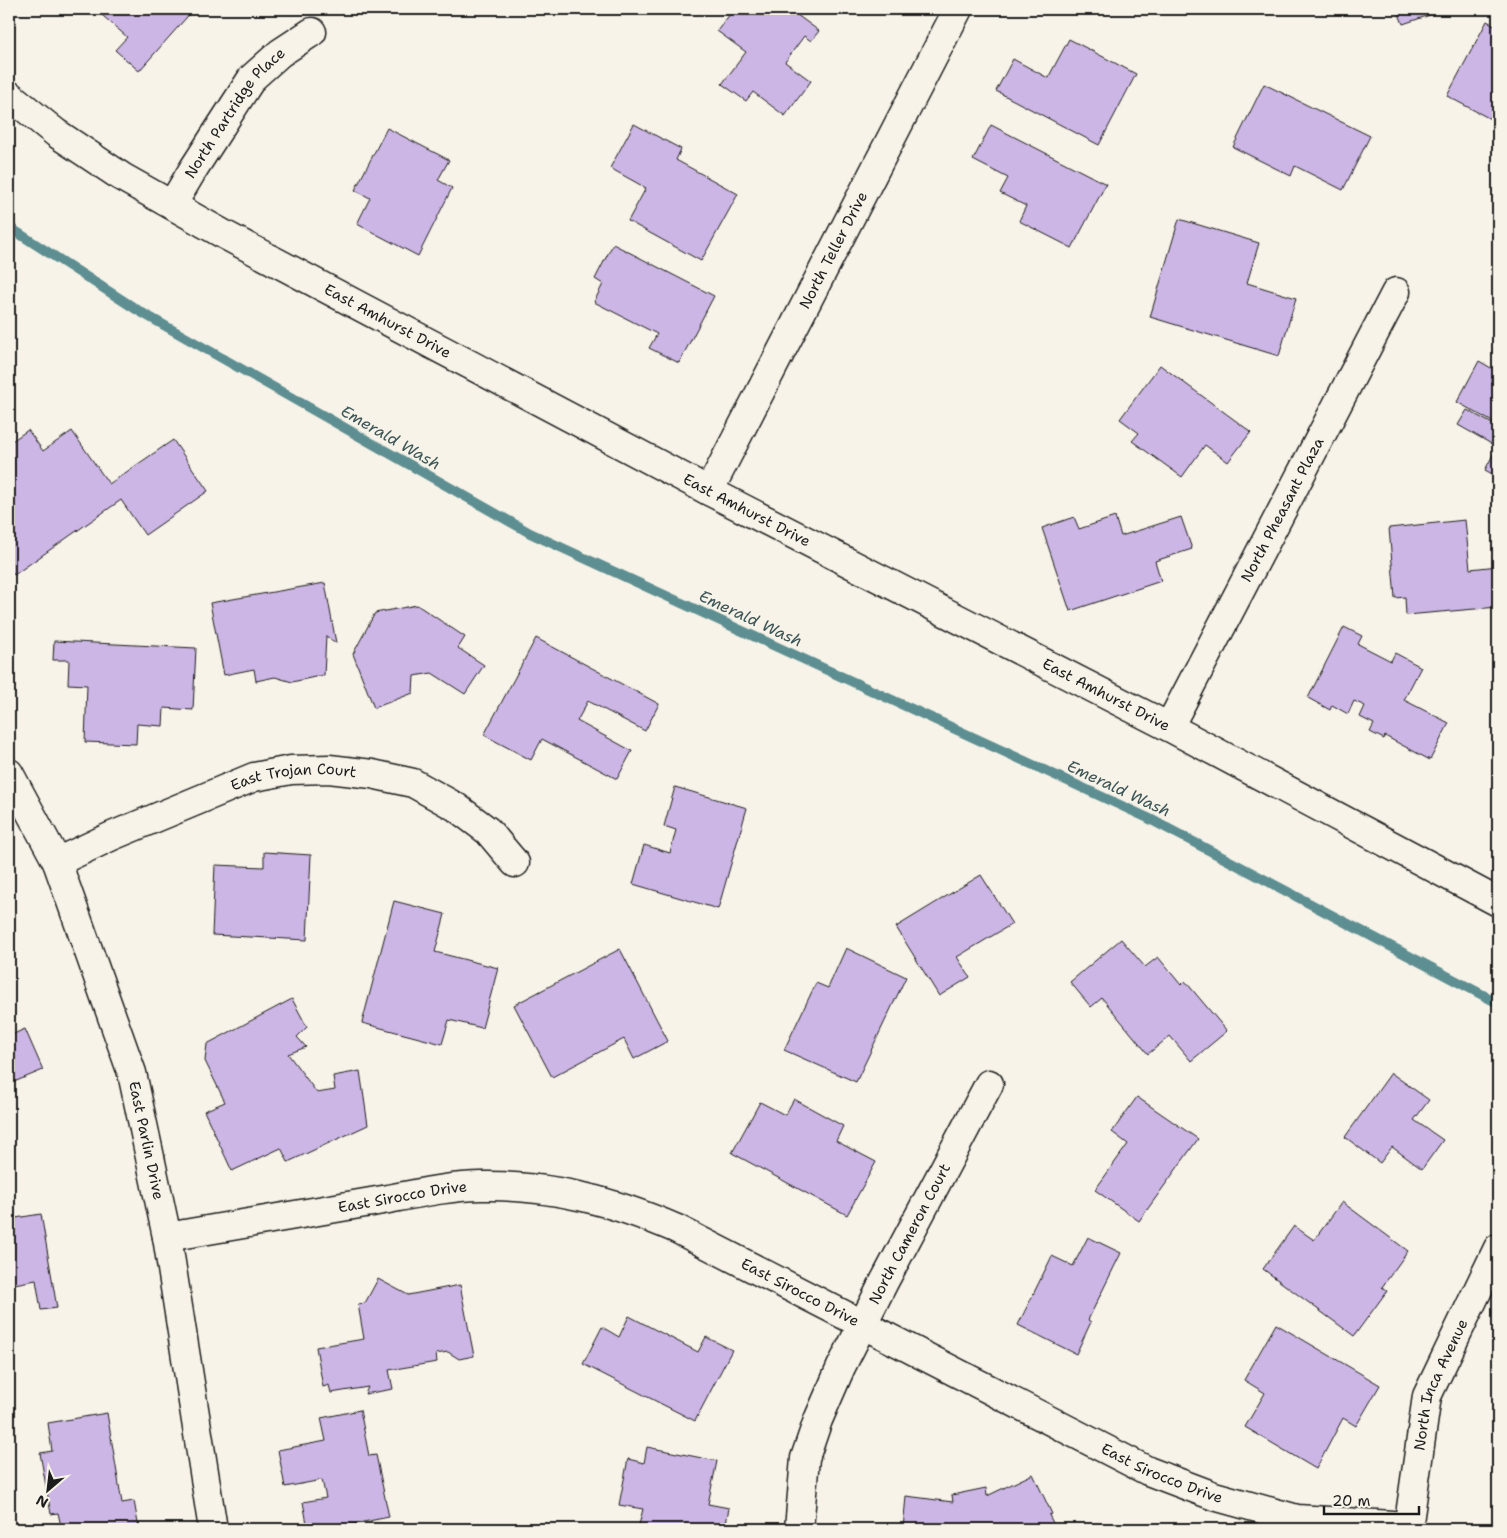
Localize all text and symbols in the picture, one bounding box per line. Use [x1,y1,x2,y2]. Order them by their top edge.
street label: North Partridge Place [180,43,289,182]
street label: North Teller Drive [795,188,872,312]
street label: East Amhurst Drive [321,279,455,363]
water label: Emerald Wash [337,400,445,475]
street label: North Pheasant Plaza [1236,433,1329,586]
street label: East Amhurst Drive [680,469,814,551]
water label: Emerald Wash [696,585,806,652]
street label: East Amhurst Drive [1039,654,1173,736]
water label: Emerald Wash [1064,755,1174,822]
street label: East Trojan Court [228,759,358,796]
street label: East Parlin Drive [124,1079,169,1202]
street label: North Cameron Court [864,1160,955,1308]
street label: East Sirocco Drive [337,1177,468,1217]
street label: East Sirocco Drive [738,1254,863,1331]
street label: North Inca Avenue [1409,1316,1472,1452]
street label: East Sirocco Drive [1098,1439,1225,1508]
north arrow [22,1466,72,1516]
scale bar [1324,1483,1420,1515]
text: N [33,1491,51,1512]
text: 20 m [1332,1491,1371,1511]

